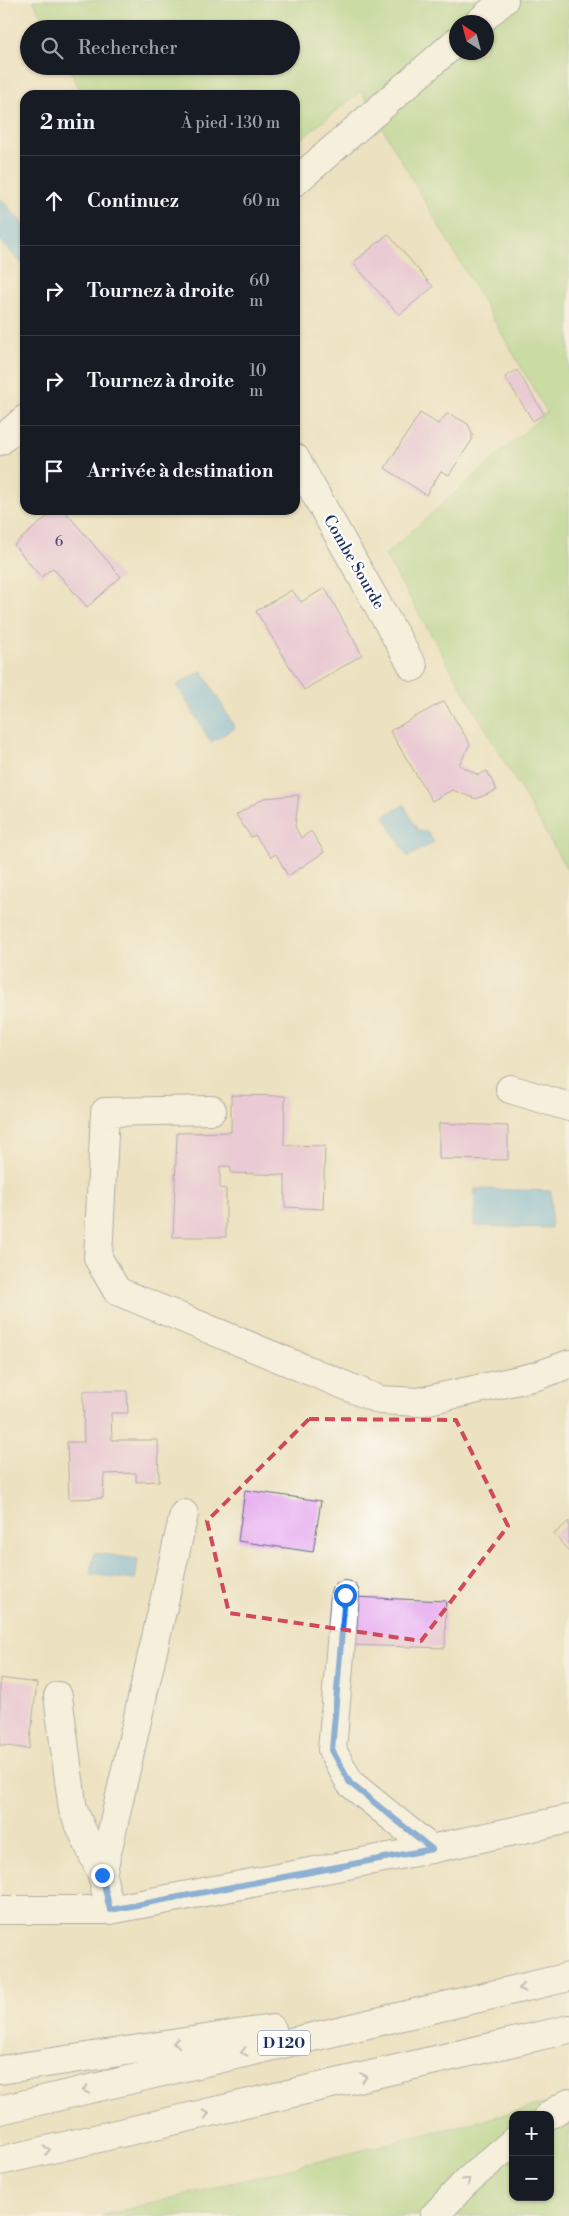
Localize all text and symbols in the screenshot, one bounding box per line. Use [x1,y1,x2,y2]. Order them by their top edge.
north arrow [449,15,494,60]
search box [20,20,300,75]
icon: search [38,34,66,62]
text: Rechercher [78,36,177,60]
text: 2 min [40,110,95,136]
text: À pied · 130 m [181,113,280,133]
icon: ahead [40,187,68,215]
text: Continuez [87,189,179,213]
text: 60 m [242,191,280,211]
text: 60 m [249,271,270,311]
icon: right [40,277,68,305]
text: Tournez à droite [87,279,234,303]
text: 10 m [249,361,266,401]
icon: right [40,367,68,395]
text: Tournez à droite [87,369,234,393]
icon: arrive [40,457,68,485]
text: Arrivée à destination [87,459,273,483]
street label: Combe Sourde [319,511,389,613]
house number: 6 [55,533,64,551]
route start [334,1584,357,1607]
route end [91,1864,114,1887]
one-way arrow [517,1982,526,1993]
road number: D 120 [258,2030,310,2056]
one-way arrow [172,2037,180,2048]
one-way arrow [239,2046,248,2057]
one-way arrow [360,2073,369,2083]
one-way arrow [81,2084,90,2095]
one-way arrow [201,2109,210,2120]
map controls [509,2111,554,2201]
button: + [509,2111,554,2156]
one-way arrow [43,2145,52,2156]
button: − [509,2156,554,2201]
one-way arrow [462,2178,471,2187]

